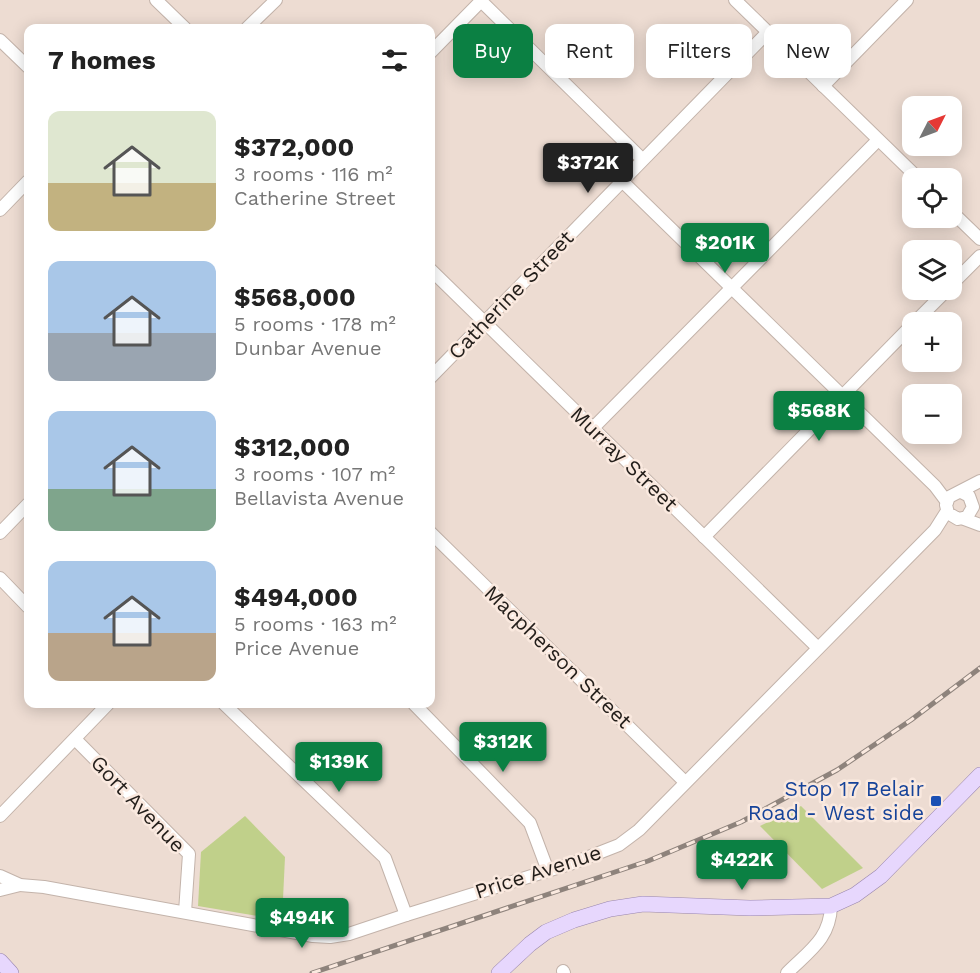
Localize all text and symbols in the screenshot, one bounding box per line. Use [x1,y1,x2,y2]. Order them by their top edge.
chip: Buy [453,24,533,78]
chip: Rent [545,24,634,78]
chip: Filters [646,24,752,78]
chip: New [764,24,851,78]
icon: filters [378,44,411,77]
text: 7 homes [48,45,156,75]
north arrow [902,96,962,156]
map controls [902,96,962,444]
text: $372,000 [234,132,354,162]
icon: home [96,135,168,207]
pin: $372K [546,143,630,194]
text: $372K [557,150,619,174]
text: 3 rooms · 116 m² [234,162,393,186]
button: locate [902,168,962,228]
text: Catherine Street [234,186,395,210]
pin: $201K [683,223,767,274]
street label: Catherine Street [443,225,579,364]
text: $201K [695,230,755,254]
button: layers [902,240,962,300]
text: $568,000 [234,282,356,312]
icon: home [96,285,168,357]
text: 5 rooms · 178 m² [234,312,396,336]
button: + [902,312,962,372]
text: Dunbar Avenue [234,336,381,360]
button: − [902,384,962,444]
pin: $568K [777,391,861,442]
text: $568K [787,398,851,422]
street label: Murray Street [565,401,683,516]
text: $312,000 [234,432,350,462]
icon: home [96,435,168,507]
text: 3 rooms · 107 m² [234,462,395,486]
text: Bellavista Avenue [234,486,404,510]
street label: Macpherson Street [480,580,637,733]
text: $494,000 [234,582,358,612]
icon: home [96,585,168,657]
text: 5 rooms · 163 m² [234,612,396,636]
text: Price Avenue [234,636,359,660]
pin: $312K [461,722,545,773]
text: $312K [473,729,533,753]
pin: $139K [297,742,381,793]
text: $139K [309,749,369,773]
street label: Gort Avenue [86,750,191,857]
place label: Stop 17 Belair Road - West side [748,776,924,825]
marker: Stop 17 Belair Road - West side [929,794,943,808]
street label: Price Avenue [471,839,604,904]
pin: $422K [700,840,784,891]
text: $422K [710,847,774,871]
pin: $494K [260,898,344,949]
text: $494K [270,905,334,929]

